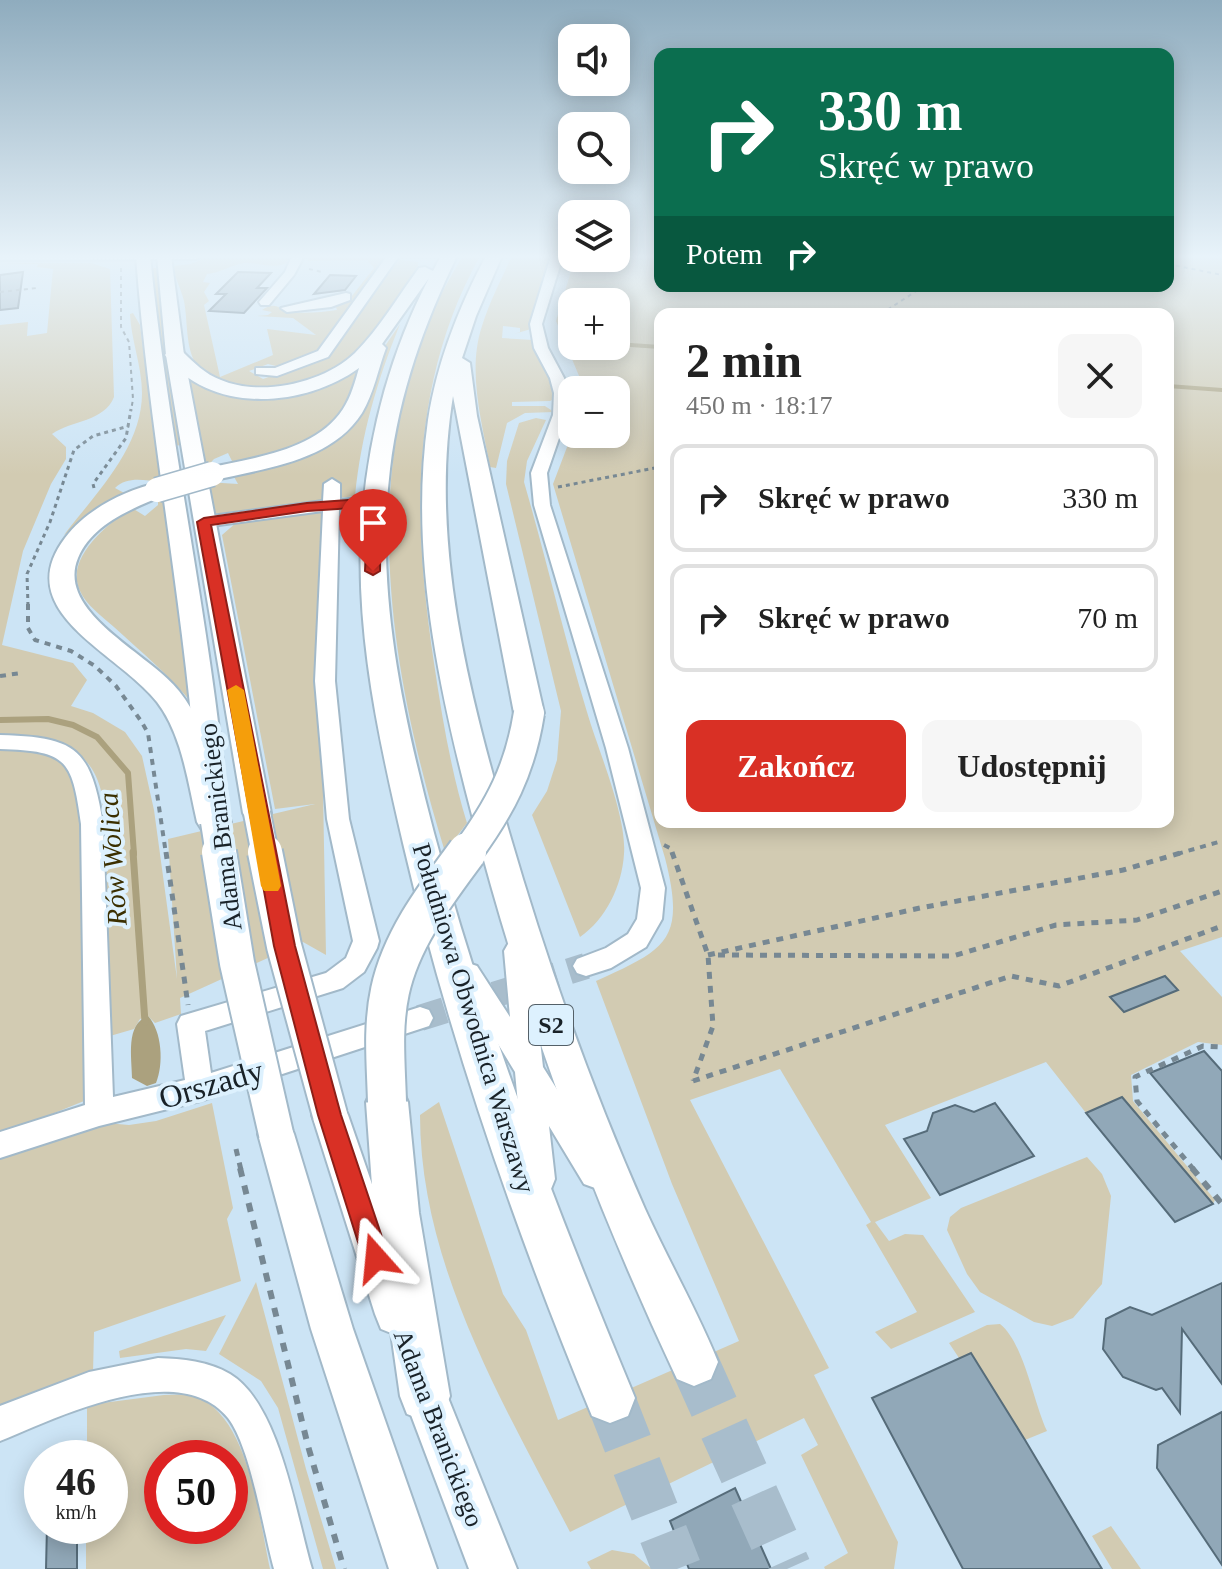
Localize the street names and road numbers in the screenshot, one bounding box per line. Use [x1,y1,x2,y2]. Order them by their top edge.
street label: Adama Branickiego [193,722,248,932]
street label: Południowa Obwodnica Warszawy [406,840,541,1197]
road number: S2 [529,1005,573,1045]
street label: Orszady [155,1052,267,1116]
street label: Adama Branickiego [388,1326,489,1531]

